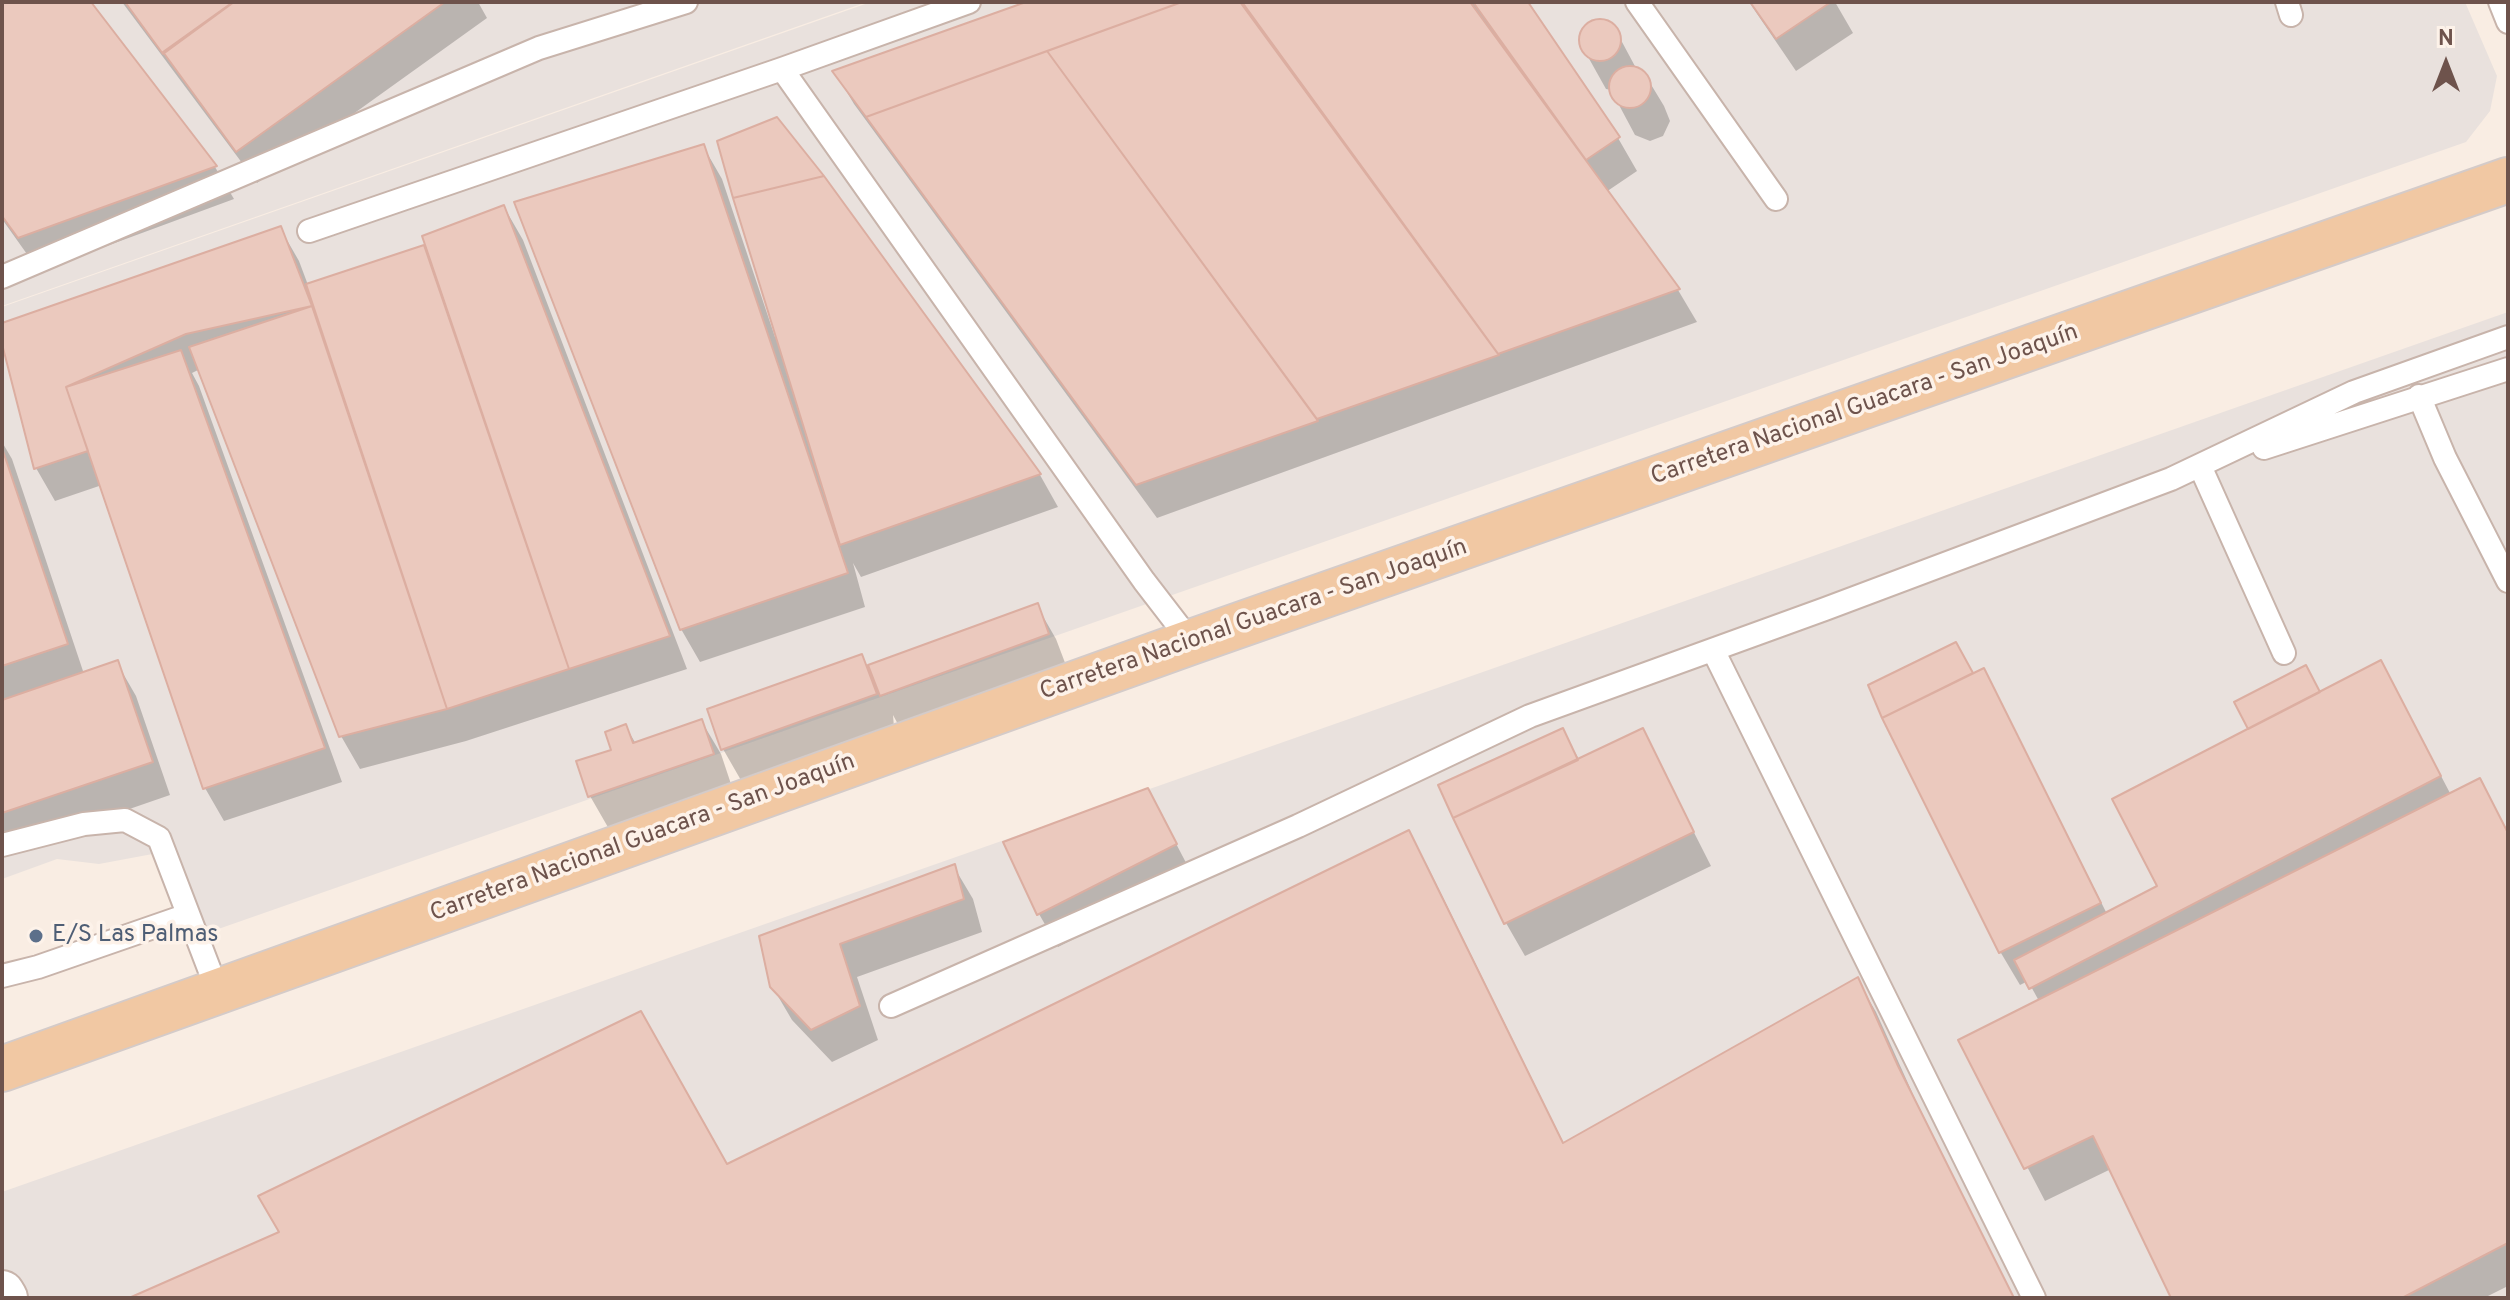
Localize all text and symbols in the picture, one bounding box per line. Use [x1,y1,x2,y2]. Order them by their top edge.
north arrow [2406,24,2486,104]
text: N [2438,26,2454,53]
street label: Carretera Nacional Guacara - San Joaquín [1648,319,2082,493]
street label: Carretera Nacional Guacara - San Joaquín [1037,534,1471,708]
street label: Carretera Nacional Guacara - San Joaquín [427,748,859,930]
place label: E/S Las Palmas [52,922,219,950]
marker: E/S Las Palmas [27,927,45,945]

